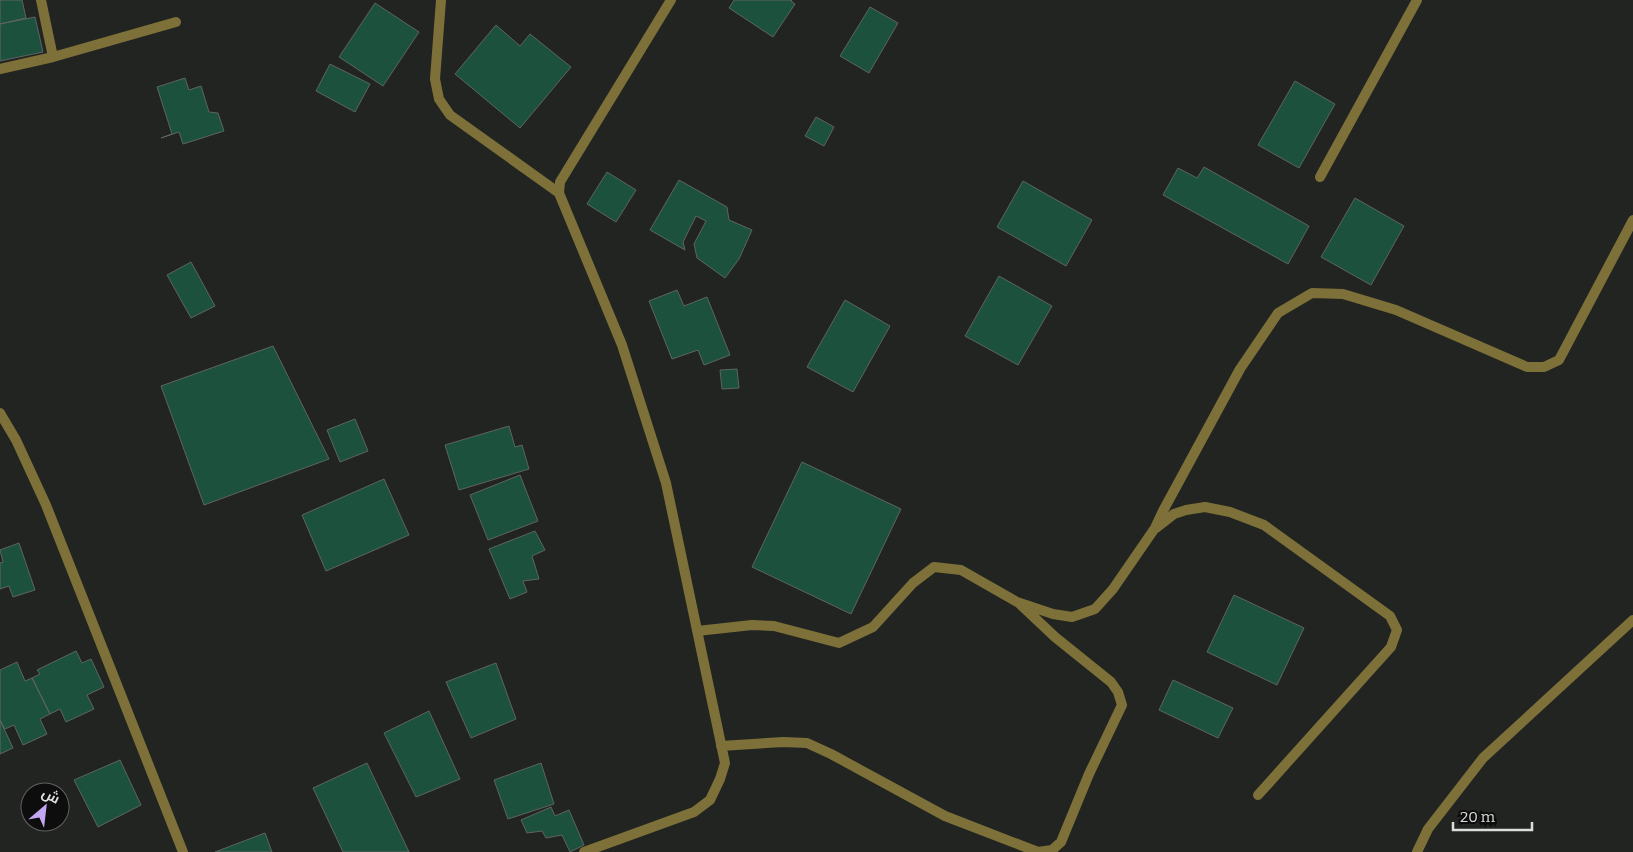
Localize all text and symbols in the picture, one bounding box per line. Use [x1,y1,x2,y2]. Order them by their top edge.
north arrow [20,782,70,832]
text: ش [39,784,63,808]
scale bar [1453,800,1532,832]
text: 20 m [1460,808,1496,826]

